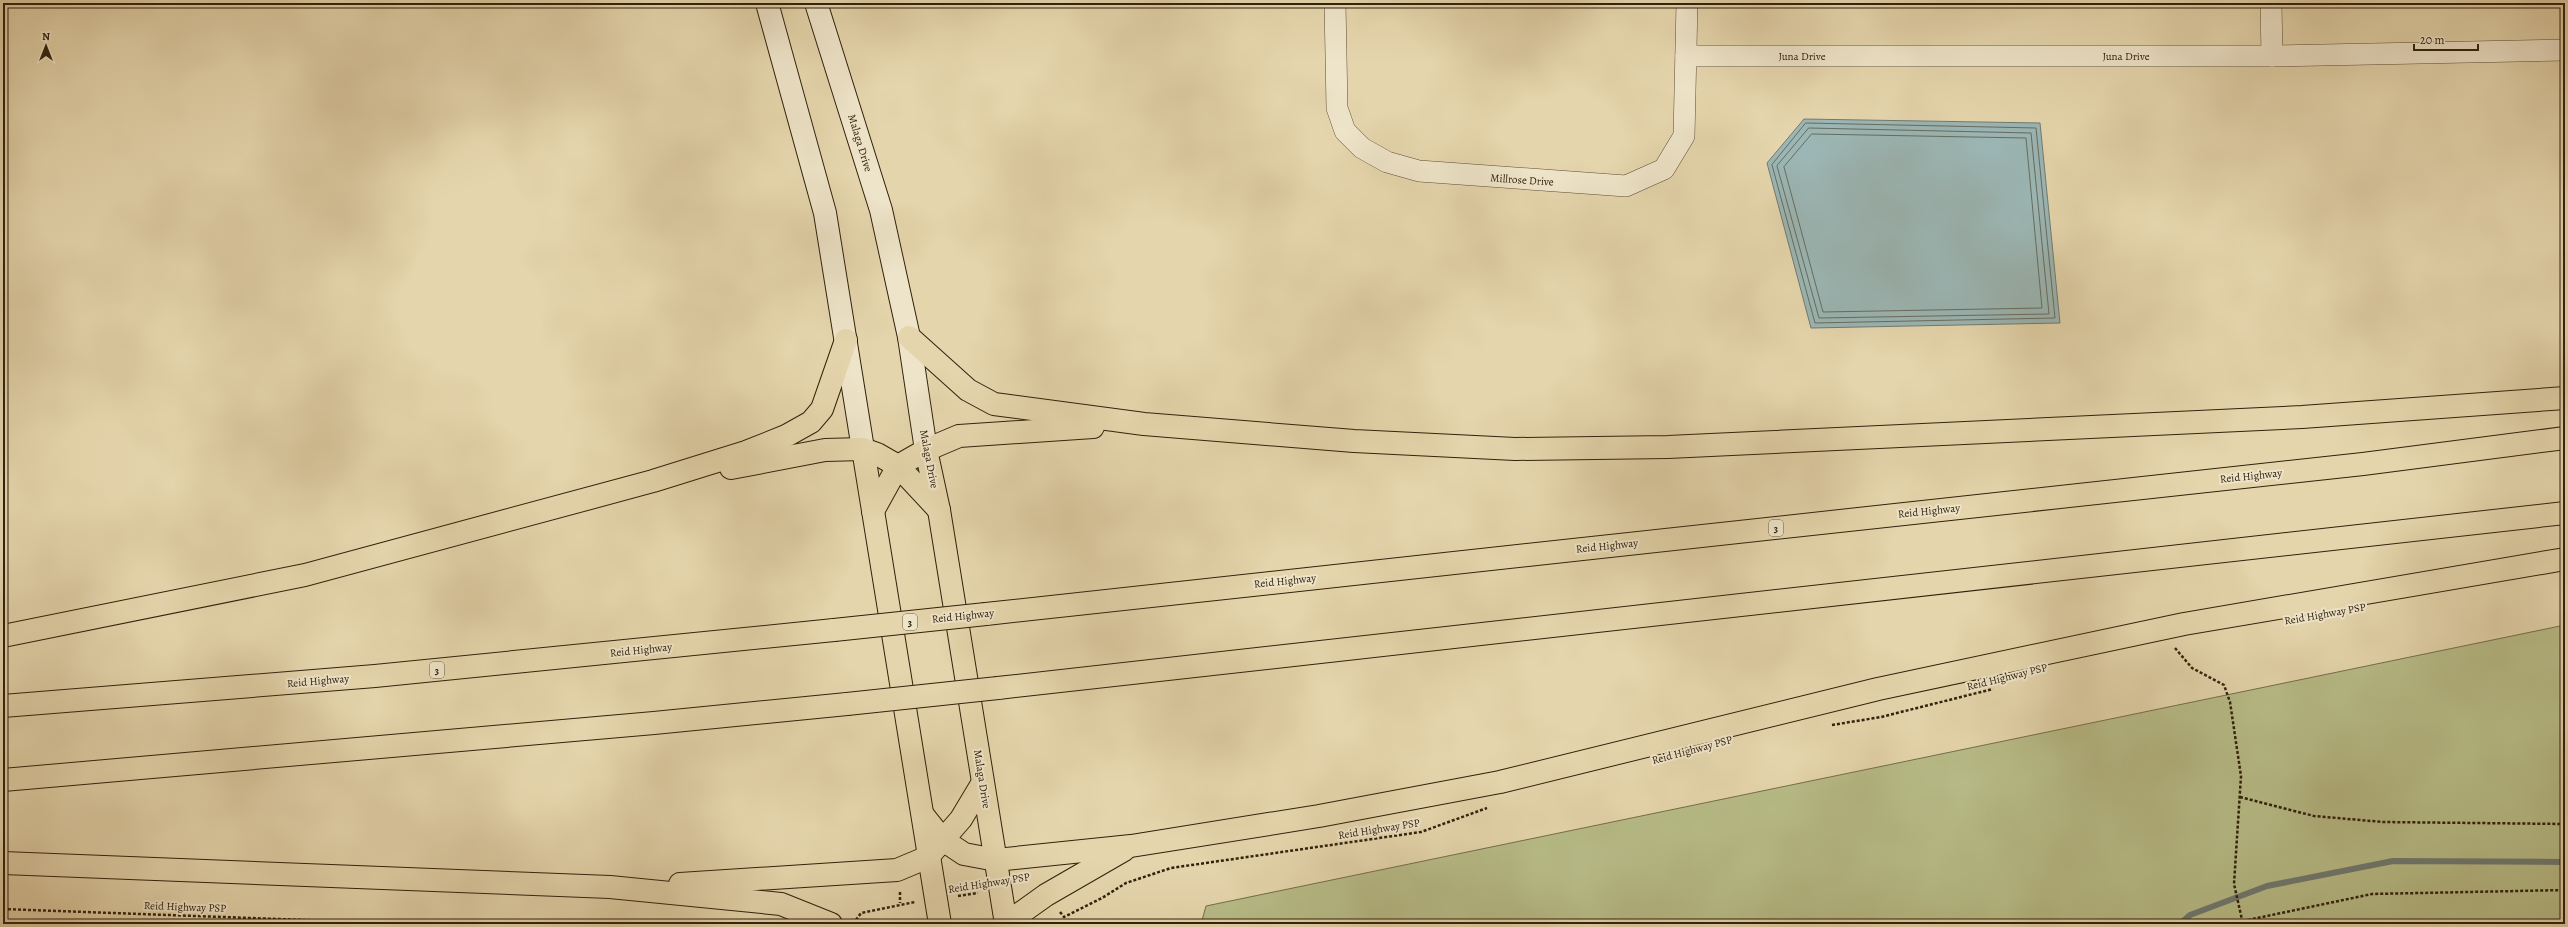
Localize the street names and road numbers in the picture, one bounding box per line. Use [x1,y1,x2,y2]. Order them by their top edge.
street label: Juna Drive [1778,49,1826,64]
street label: Juna Drive [2102,49,2150,64]
street label: Malaga Drive [844,112,876,174]
street label: Millrose Drive [1490,170,1554,190]
street label: Malaga Drive [916,428,942,490]
street label: Reid Highway [2219,465,2283,487]
street label: Reid Highway [1897,500,1961,522]
road number: 3 [1769,520,1783,536]
street label: Reid Highway [1575,535,1639,557]
street label: Reid Highway [1253,570,1317,592]
street label: Reid Highway PSP [2283,599,2367,629]
street label: Reid Highway [931,605,995,627]
road number: 3 [903,614,917,630]
street label: Reid Highway [609,639,673,661]
street label: Reid Highway PSP [1965,660,2049,694]
road number: 3 [430,662,444,678]
street label: Reid Highway [286,671,350,691]
street label: Reid Highway PSP [1650,732,1734,768]
street label: Malaga Drive [970,748,994,810]
street label: Reid Highway PSP [1337,815,1421,843]
street label: Reid Highway PSP [947,869,1031,897]
street label: Reid Highway PSP [144,898,226,916]

